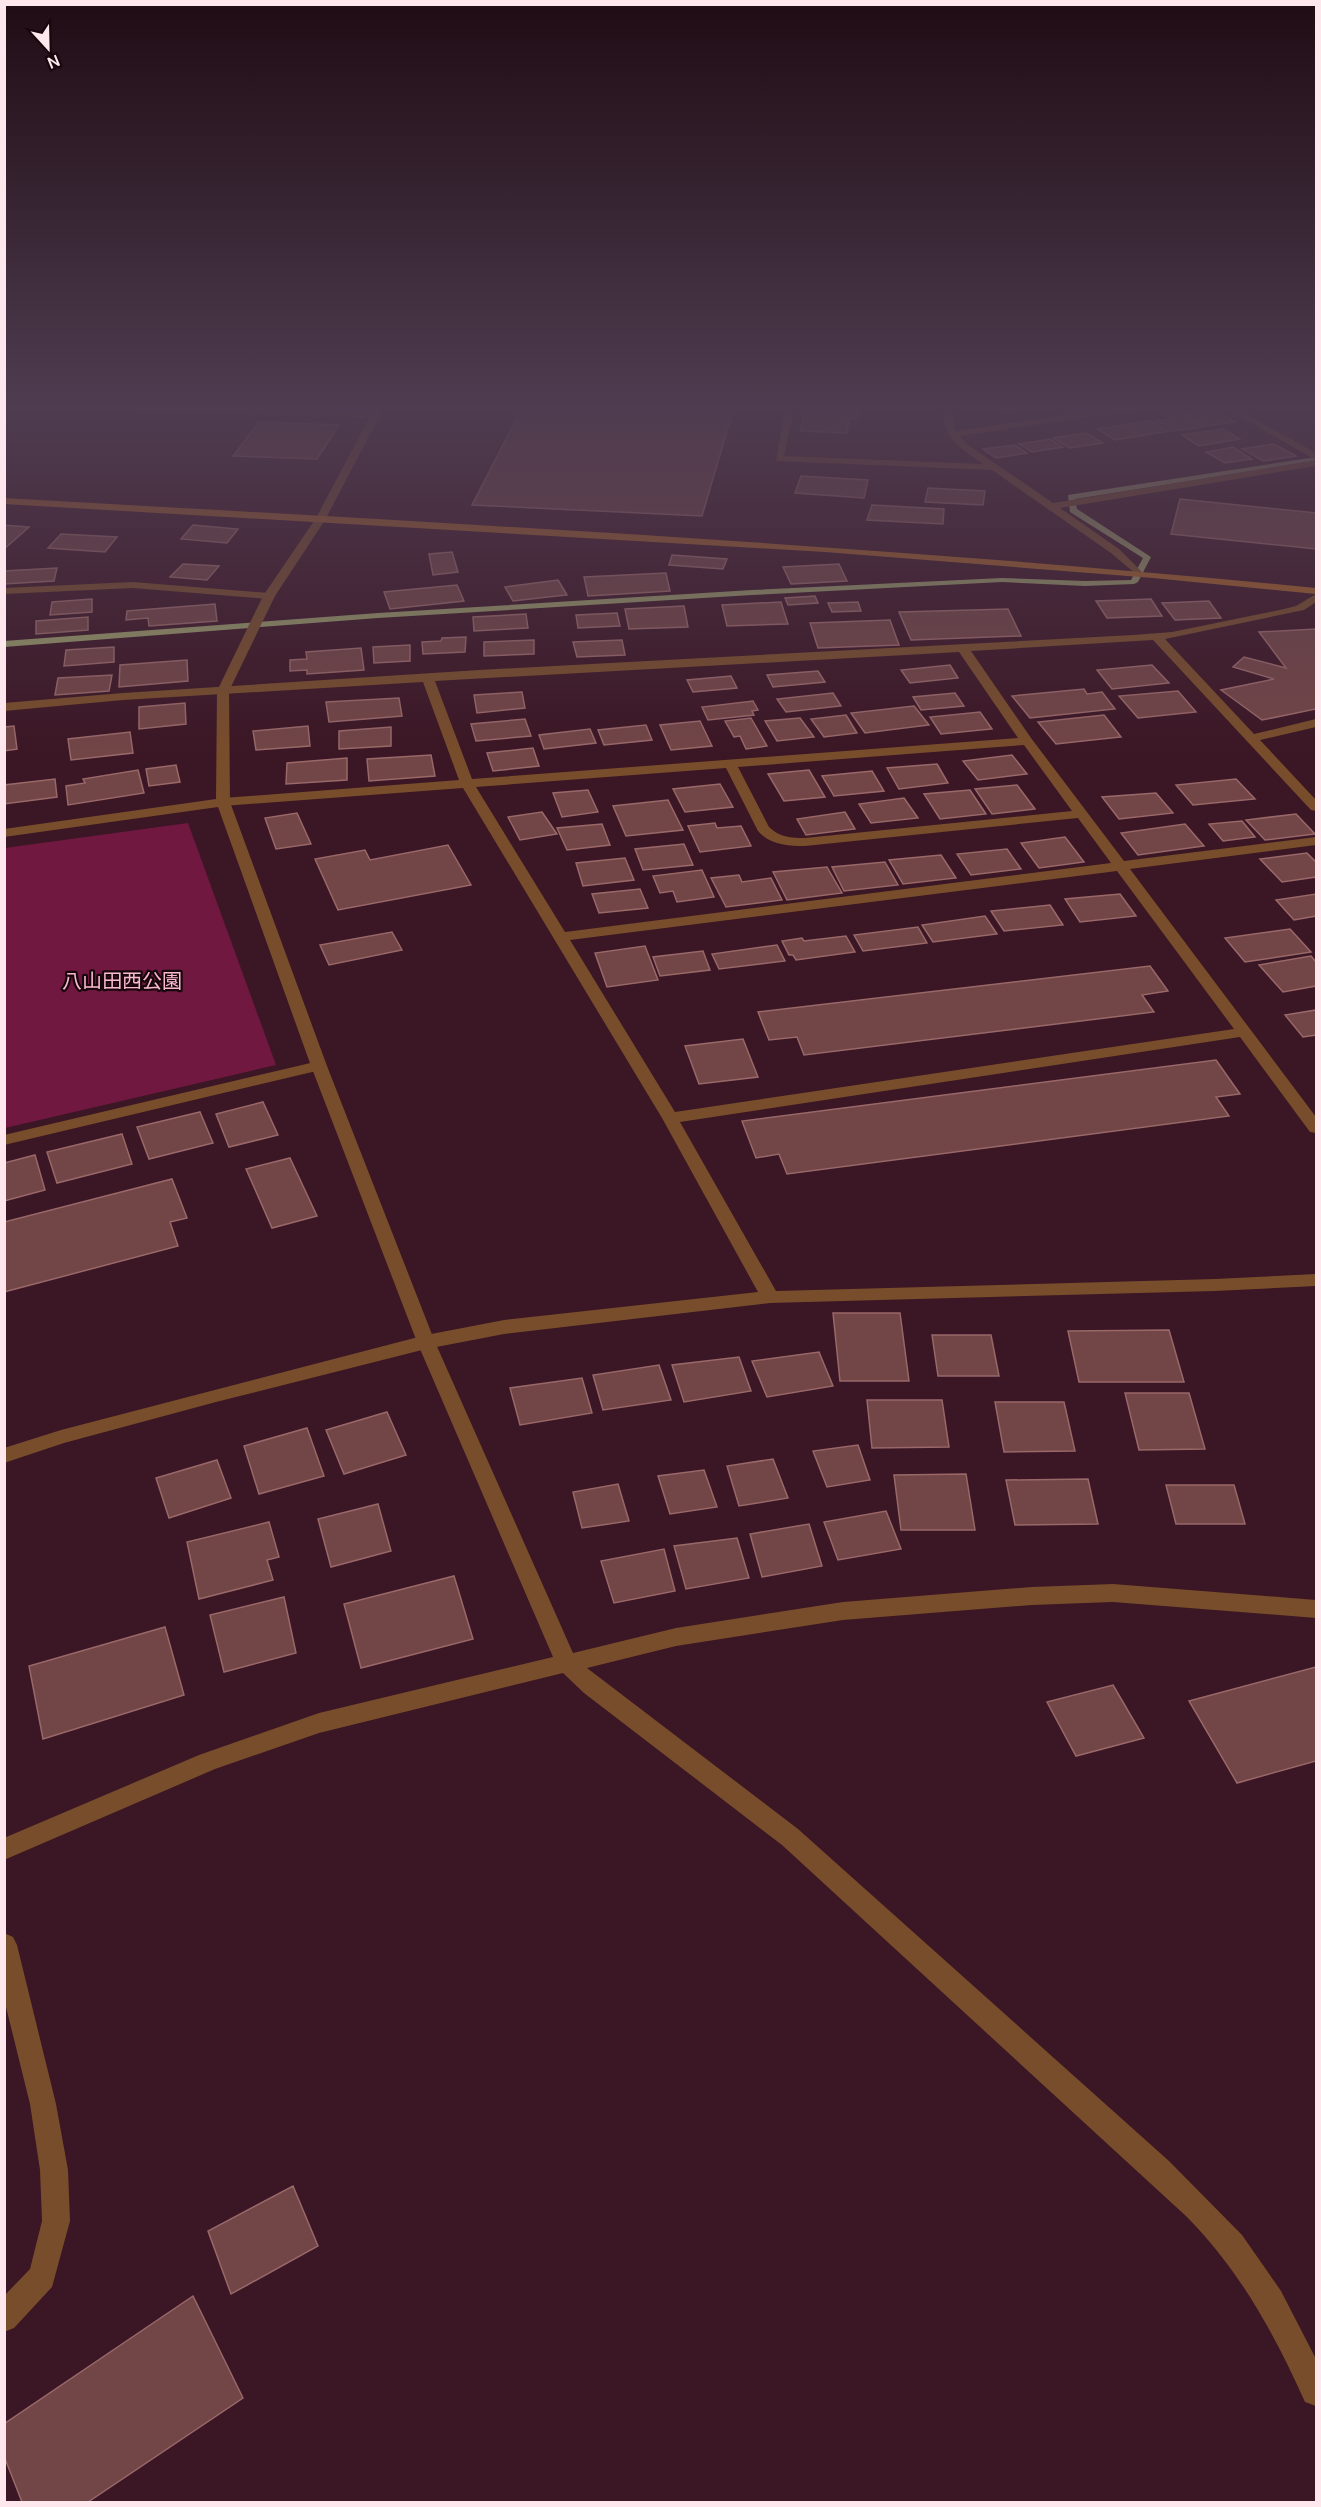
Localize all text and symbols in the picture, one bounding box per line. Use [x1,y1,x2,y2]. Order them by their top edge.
north arrow [18,18,78,78]
text: N [44,50,63,74]
park label: 八山田西公園 [62,967,182,994]

